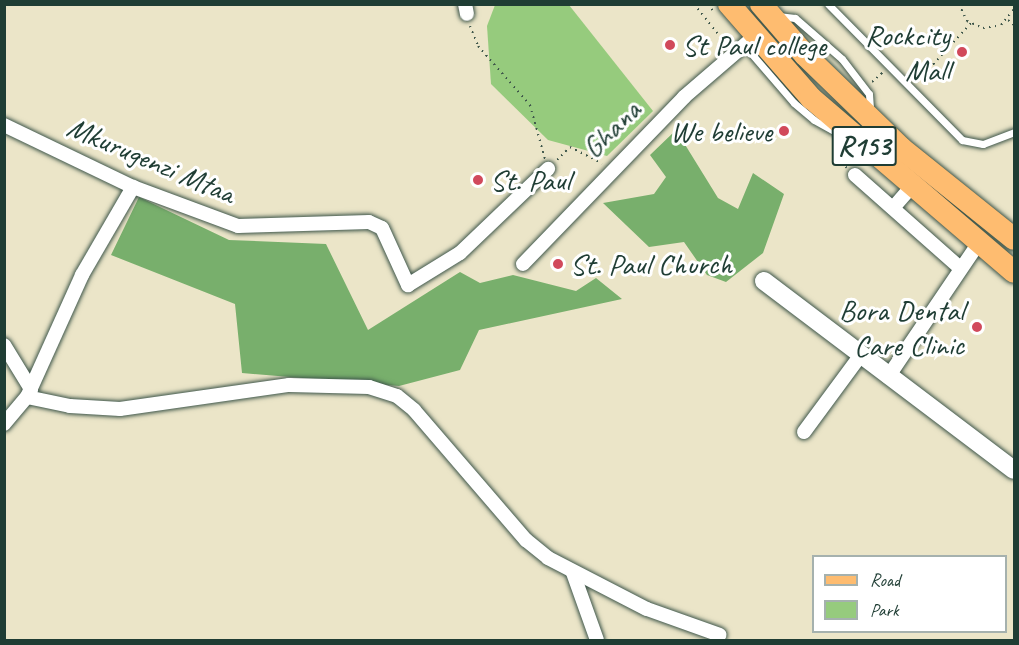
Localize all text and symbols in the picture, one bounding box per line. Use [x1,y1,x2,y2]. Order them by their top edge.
place label: Rockcity Mall [865,17,950,88]
place label: St Paul college [682,27,825,63]
marker: St Paul college [663,38,677,52]
marker: Rockcity Mall [955,45,969,59]
street label: Ghana [574,92,648,166]
street label: Mkurugenzi Mtaa [61,108,241,212]
place label: We believe [670,113,772,149]
road number: R153 [831,121,897,171]
marker: We believe [777,124,791,138]
place label: St. Paul [490,162,570,198]
marker: St. Paul [471,173,485,187]
place label: St. Paul Church [570,246,733,282]
marker: St. Paul Church [551,257,565,271]
place label: Bora Dental Care Clinic [840,292,964,362]
marker: Bora Dental Care Clinic [968,318,986,336]
legend [812,555,1007,633]
text: Road [870,569,900,591]
text: Park [870,599,899,621]

